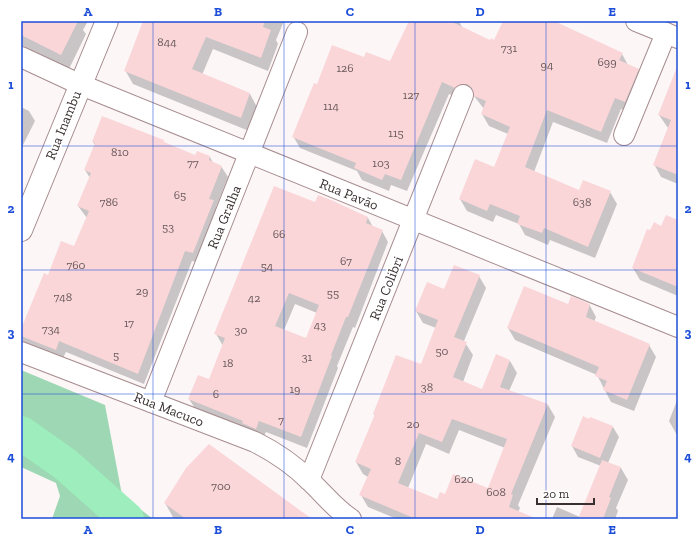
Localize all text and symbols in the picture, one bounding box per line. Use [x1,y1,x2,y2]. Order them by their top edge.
text: A [84,4,93,19]
text: B [214,4,222,19]
text: C [346,4,354,19]
text: D [475,4,485,19]
text: E [608,4,616,19]
house number: 844 [157,35,177,49]
house number: 731 [501,41,517,55]
house number: 699 [597,55,617,69]
house number: 94 [541,58,554,72]
house number: 126 [336,61,354,75]
text: 1 [8,77,14,92]
text: 1 [685,77,691,92]
street label: Rua Inambu [42,88,85,162]
house number: 127 [403,88,420,102]
house number: 114 [323,99,339,113]
house number: 115 [388,126,404,140]
house number: 810 [111,145,129,159]
house number: 77 [187,156,199,170]
house number: 103 [372,156,390,170]
street label: Rua Pavão [317,175,381,214]
street label: Rua Gralha [204,183,245,251]
house number: 65 [174,188,186,202]
house number: 786 [100,195,118,209]
house number: 638 [573,195,591,209]
text: 2 [8,201,15,216]
text: 2 [685,201,692,216]
house number: 53 [162,220,174,234]
house number: 66 [273,227,285,241]
house number: 67 [340,254,352,268]
street label: Rua Colibri [366,254,407,323]
house number: 760 [67,258,86,272]
house number: 54 [261,259,274,273]
house number: 29 [136,284,148,298]
house number: 55 [327,286,339,300]
house number: 748 [54,290,72,304]
house number: 42 [248,291,260,305]
house number: 17 [124,316,134,330]
house number: 43 [314,318,326,332]
house number: 734 [42,322,61,336]
house number: 30 [235,323,247,337]
text: 3 [8,325,15,340]
text: 3 [685,325,692,340]
house number: 50 [435,344,449,358]
house number: 5 [113,348,119,362]
house number: 31 [302,350,313,364]
house number: 18 [222,356,234,370]
house number: 38 [421,380,433,394]
house number: 19 [290,382,301,396]
house number: 6 [213,387,219,401]
street label: Rua Macuco [132,388,206,431]
house number: 7 [278,413,284,427]
house number: 20 [406,417,420,431]
text: 4 [7,449,15,464]
text: 4 [684,449,692,464]
house number: 8 [395,454,401,468]
house number: 620 [454,472,474,486]
house number: 700 [211,479,231,493]
scale bar [537,480,594,506]
house number: 608 [486,485,506,499]
text: 20 m [543,487,570,501]
text: A [84,522,93,537]
text: B [214,522,222,537]
text: C [346,522,354,537]
text: D [475,522,485,537]
text: E [608,522,616,537]

